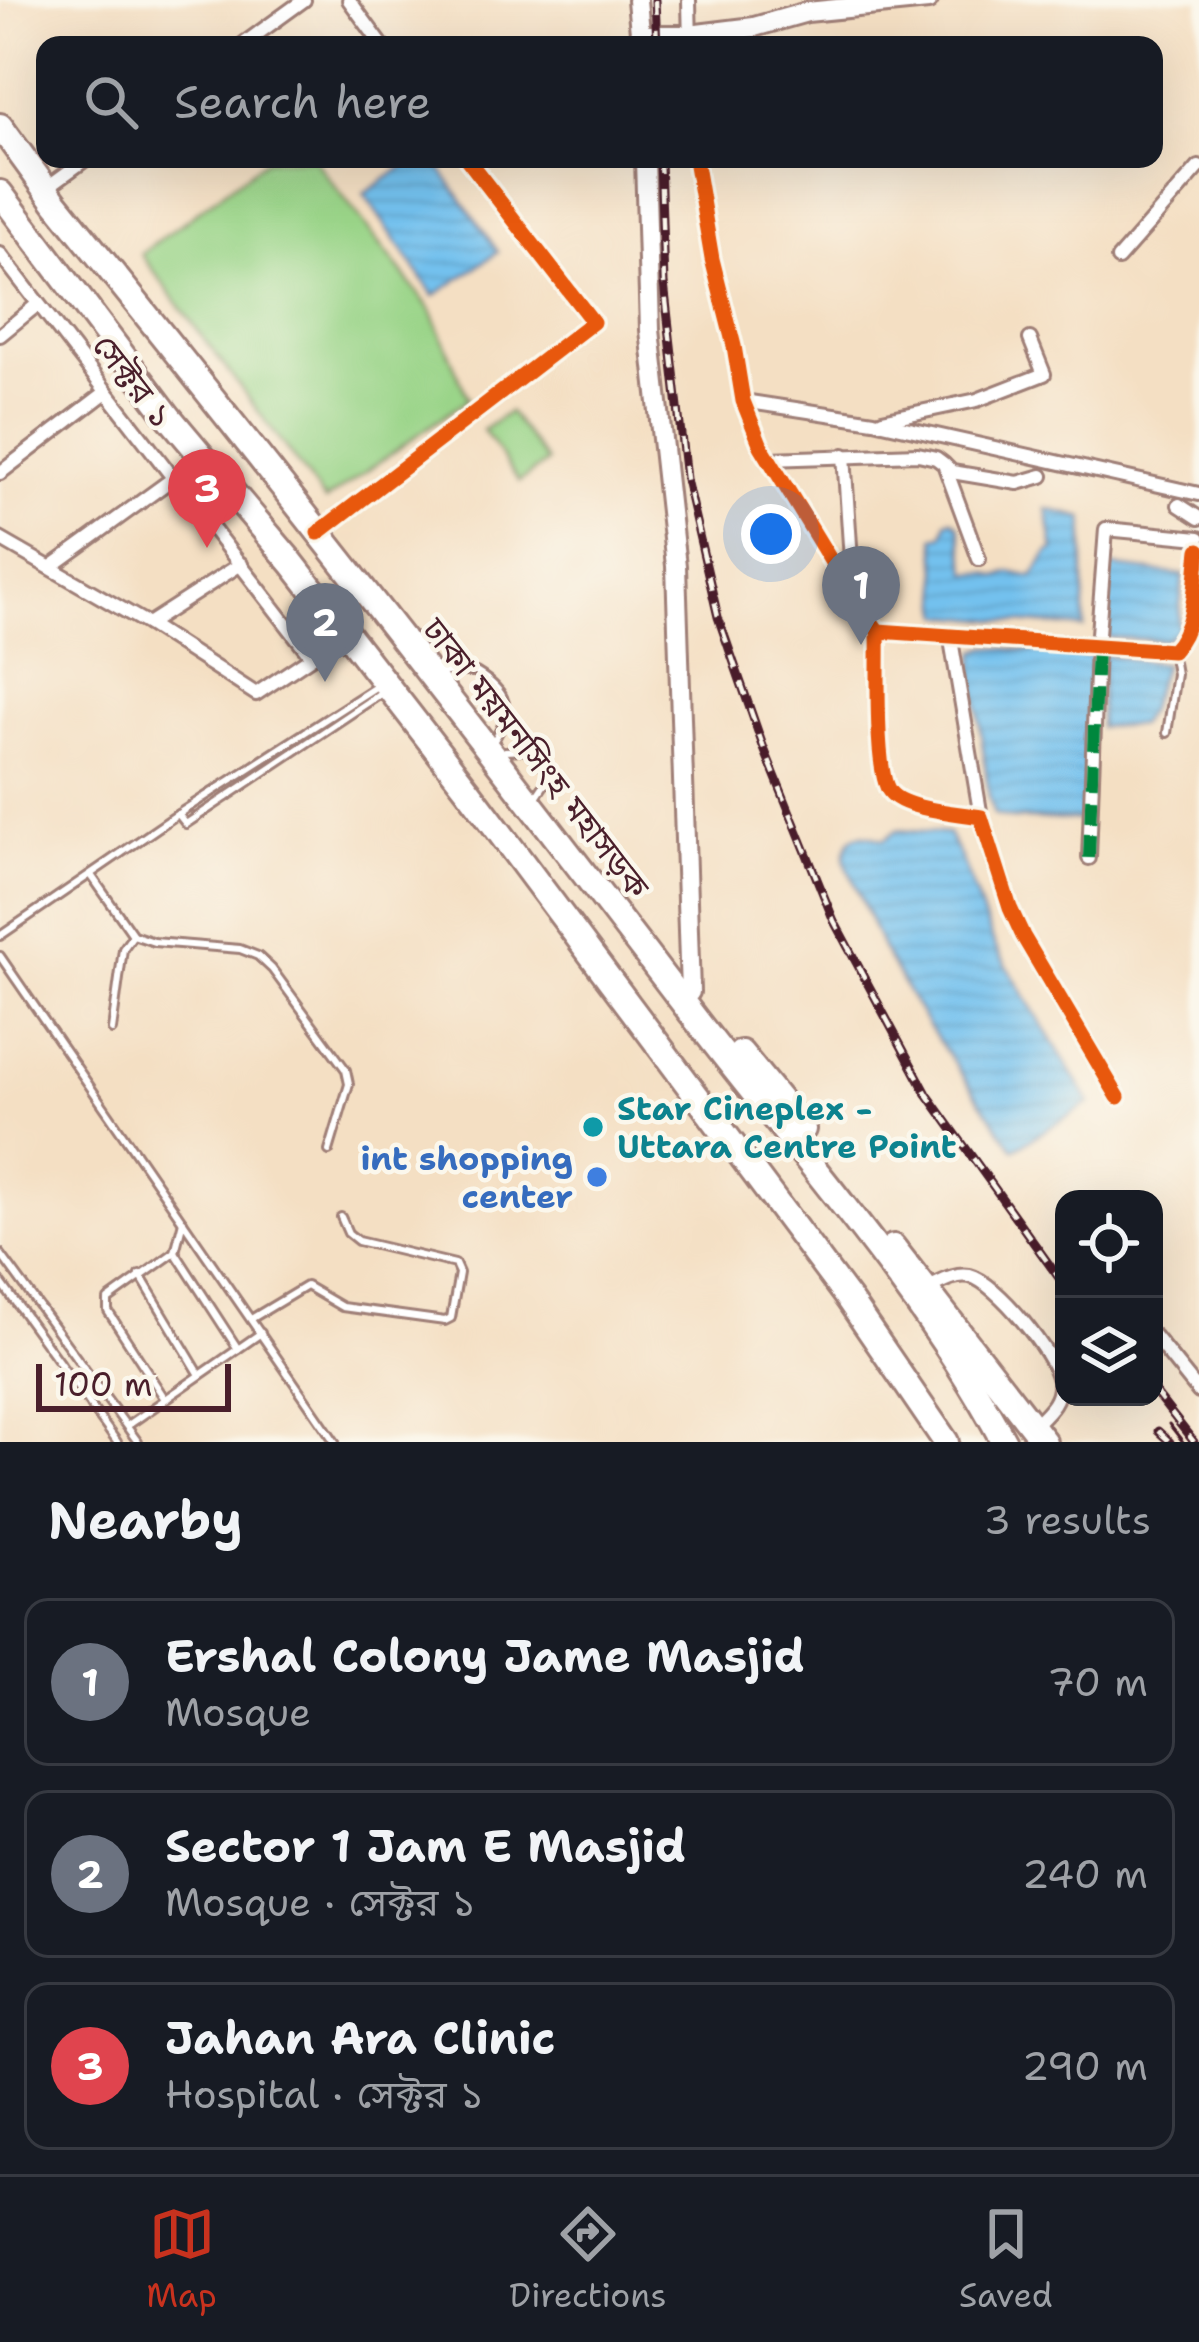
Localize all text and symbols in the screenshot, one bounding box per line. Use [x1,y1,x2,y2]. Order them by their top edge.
search box [36,36,1163,168]
icon: search [78,69,144,135]
text: Search here [174,72,431,132]
street label: সেক্টর ১ [82,325,184,437]
pin: 3 [168,449,246,548]
your location [741,504,801,564]
pin: 1 [822,546,900,645]
pin: 2 [286,583,364,682]
street label: ঢাকা ময়মনসিংহ মহাসড়ক [412,608,660,908]
place label: Star Cineplex - Uttara Centre Point [617,1086,957,1169]
marker: Star Cineplex - Uttara Centre Point [580,1114,606,1140]
place label: int shopping center [360,1136,573,1219]
marker: int shopping center [584,1164,610,1190]
map controls [1055,1190,1163,1406]
button: locate [1055,1190,1163,1298]
button: layers [1055,1298,1163,1406]
scale bar [36,1358,231,1411]
text: 100 m [54,1362,153,1407]
text: Nearby [48,1486,243,1554]
text: 3 results [984,1494,1151,1546]
text: Ershal Colony Jame Masjid [165,1626,805,1686]
text: 1 [81,1656,99,1708]
text: 70 m [1047,1656,1148,1708]
text: Mosque [165,1686,311,1738]
text: Sector 1 Jam E Masjid [165,1816,686,1876]
text: 2 [76,1848,104,1900]
text: 240 m [1022,1848,1148,1900]
text: Mosque · সেক্টর ১ [165,1876,475,1928]
text: Jahan Ara Clinic [165,2008,556,2068]
text: 3 [76,2040,104,2092]
text: 290 m [1022,2040,1148,2092]
text: Hospital · সেক্টর ১ [165,2068,483,2120]
tab: Map [146,2201,217,2318]
tab: Directions [509,2201,667,2318]
tab: Saved [959,2201,1053,2318]

